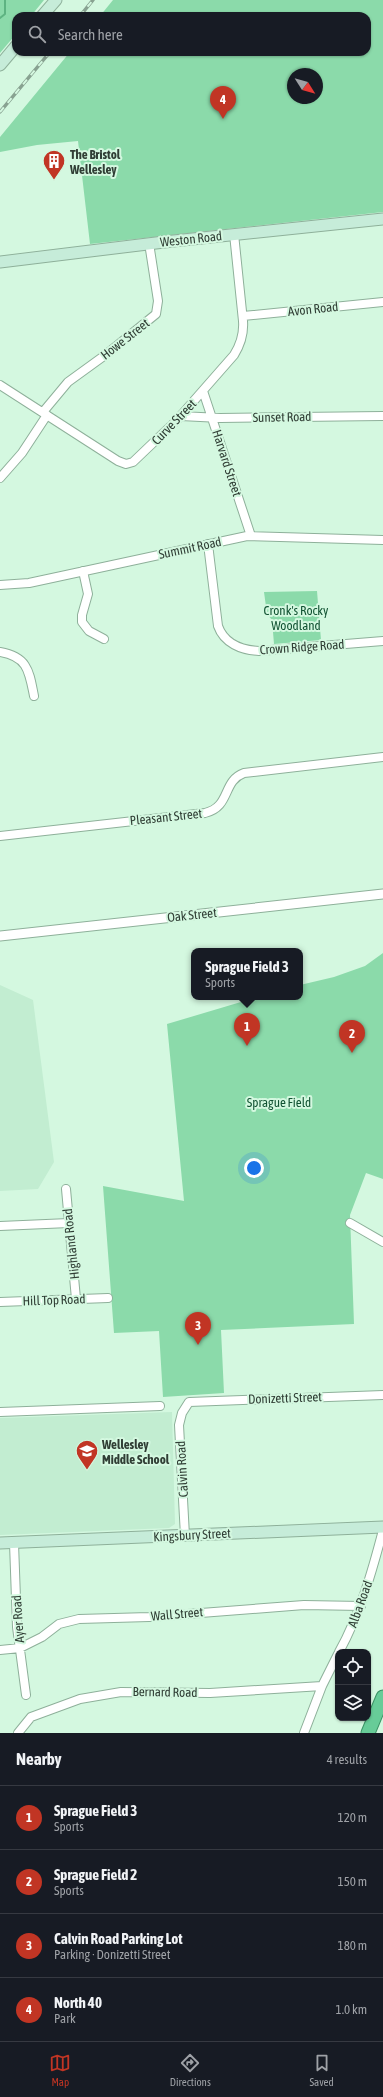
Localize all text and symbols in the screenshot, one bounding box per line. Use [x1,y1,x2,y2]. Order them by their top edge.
search box [12,12,371,56]
icon: search [26,23,48,45]
text: Search here [58,26,123,43]
north arrow [287,68,323,104]
pin: 4 [210,86,236,119]
place label: The Bristol Wellesley [69,147,121,177]
building icon: The Bristol Wellesley [41,148,67,181]
street label: Weston Road [159,228,223,250]
street label: Avon Road [287,299,339,319]
street label: Howe Street [98,315,152,363]
street label: Curve Street [149,396,200,448]
street label: Sunset Road [252,409,312,425]
street label: Harvard Street [209,428,245,498]
street label: Summit Road [157,534,223,562]
park label: Cronk's Rocky Woodland [264,603,329,633]
street label: Crown Ridge Road [259,637,345,657]
street label: Pleasant Street [129,806,203,828]
street label: Oak Street [167,905,218,925]
popup [191,948,303,1000]
text: Sprague Field 3 [205,958,289,975]
text: Sports [205,975,235,990]
pin: 1 [234,1013,260,1046]
pin: 2 [339,1020,365,1053]
park label: Sprague Field [247,1095,311,1110]
your location [244,1158,264,1178]
street label: Highland Road [60,1208,82,1280]
street label: Hill Top Road [22,1291,86,1309]
pin: 3 [185,1312,211,1345]
street label: Donizetti Street [248,1389,322,1407]
place label: Wellesley Middle School [101,1437,170,1467]
school or university icon: Wellesley Middle School [74,1438,100,1471]
street label: Calvin Road [173,1440,191,1498]
street label: Kingsbury Street [153,1525,231,1545]
street label: Alba Road [345,1579,375,1629]
street label: Ayer Road [9,1595,27,1643]
street label: Wall Street [150,1604,204,1624]
map controls [335,1649,371,1721]
button: locate [335,1649,371,1685]
street label: Bernard Road [132,1684,198,1700]
button: layers [335,1685,371,1721]
text: Nearby [16,1749,62,1769]
text: 4 results [327,1752,367,1767]
text: Sprague Field 3 [54,1802,137,1819]
text: 1 [26,1810,32,1825]
text: 120 m [338,1810,367,1825]
text: Sports [54,1819,84,1834]
text: Sprague Field 2 [54,1866,137,1883]
text: 2 [26,1874,32,1889]
text: 150 m [338,1874,367,1889]
text: Sports [54,1883,84,1898]
text: Calvin Road Parking Lot [54,1930,183,1947]
text: 3 [26,1938,32,1953]
text: 180 m [338,1938,367,1953]
text: Parking · Donizetti Street [54,1947,170,1962]
text: North 40 [54,1994,102,2011]
text: 4 [26,2002,32,2017]
text: 1.0 km [336,2002,367,2017]
text: Park [54,2011,76,2026]
tab: Map [49,2052,71,2088]
tab: Directions [170,2052,211,2088]
tab: Saved [309,2052,334,2088]

